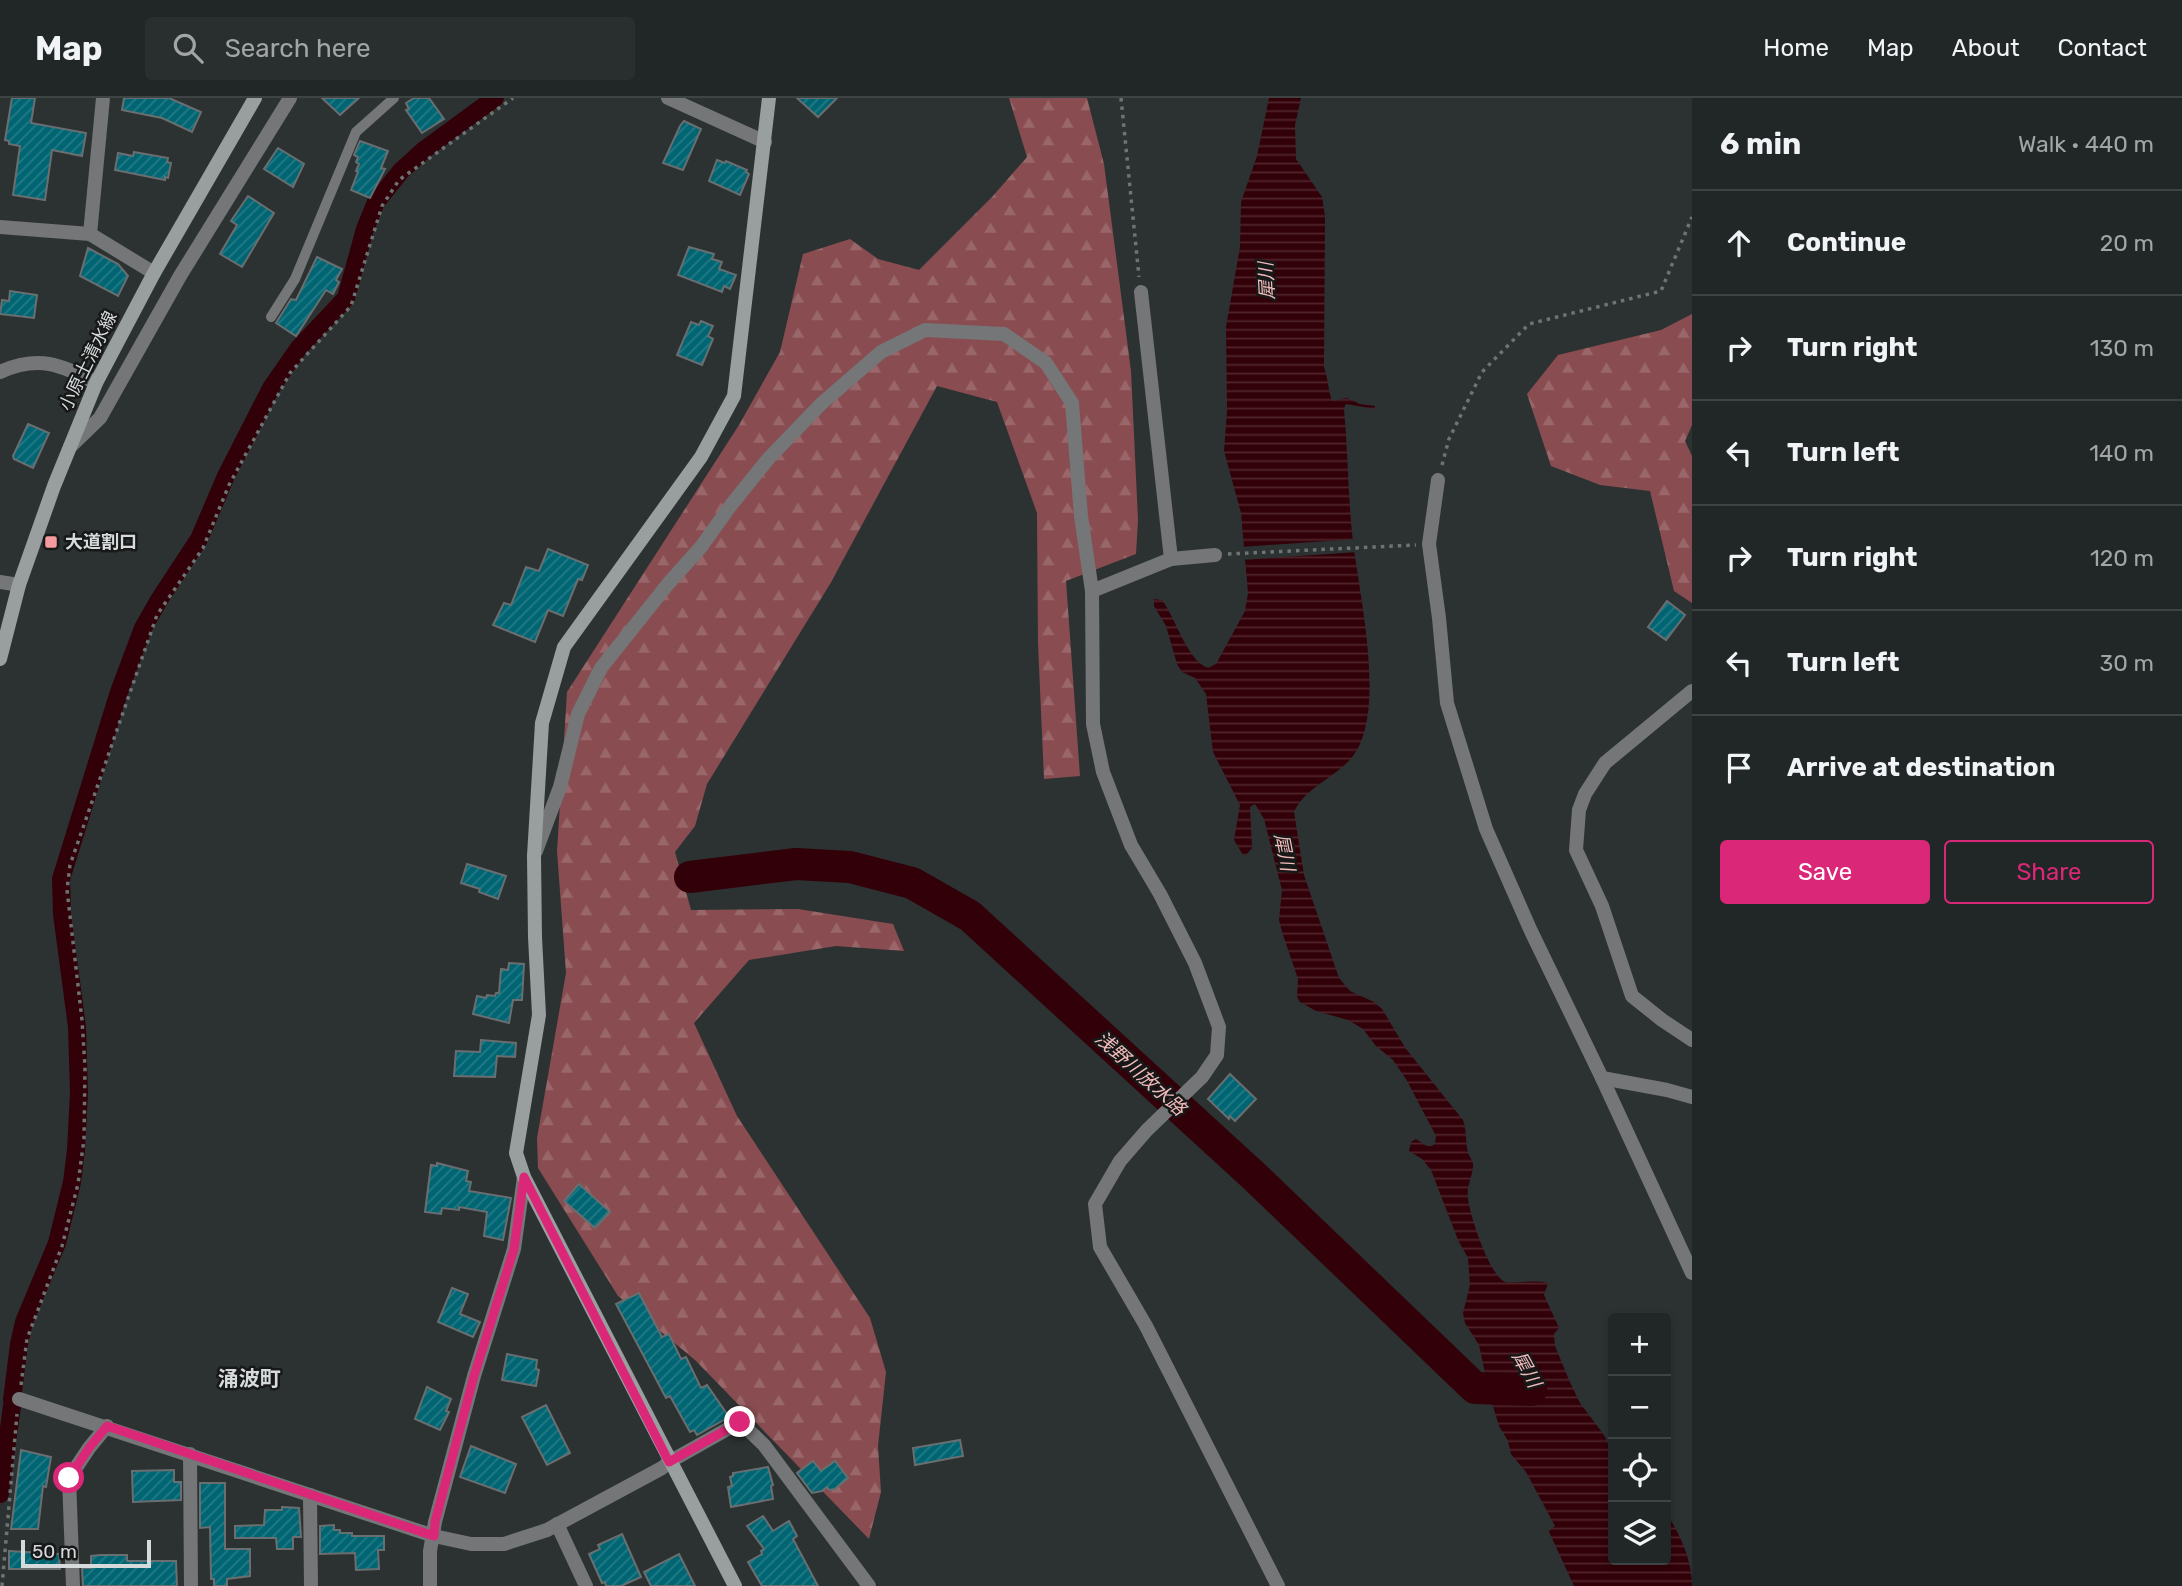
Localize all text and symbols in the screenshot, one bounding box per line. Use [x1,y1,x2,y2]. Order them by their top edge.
search box [145,17,635,80]
text: Map [35,29,103,68]
icon: search [169,29,207,67]
text: Search here [225,33,370,64]
text: Home [1763,34,1829,62]
text: Map [1867,34,1914,62]
text: About [1952,34,2020,62]
text: Contact [2058,34,2147,62]
text: 6 min [1720,126,1801,162]
text: Walk · 440 m [2018,130,2154,158]
icon: ahead [1720,224,1758,262]
text: Continue [1787,227,1906,258]
text: 20 m [2100,229,2154,257]
water label: 犀川 [1254,259,1279,301]
street label: 小原土清水線 [54,308,122,414]
icon: right [1720,329,1758,367]
text: Turn right [1787,332,1917,363]
text: 130 m [2090,334,2154,362]
icon: left [1720,434,1758,472]
text: Turn left [1787,437,1899,468]
text: 140 m [2089,439,2154,467]
place label: 大道割口 [65,531,137,553]
marker: 大道割口 [43,534,59,550]
icon: right [1720,539,1758,577]
text: Turn right [1787,542,1917,573]
text: 120 m [2090,544,2154,572]
icon: left [1720,644,1758,682]
text: Turn left [1787,647,1899,678]
text: 30 m [2099,649,2154,677]
icon: arrive [1720,749,1758,787]
text: Arrive at destination [1787,752,2055,783]
water label: 犀川 [1270,831,1300,875]
button: Save [1720,840,1930,904]
button: Share [1944,840,2154,904]
water label: 浅野川放水路 [1091,1027,1192,1121]
map controls [1608,1313,1671,1565]
button: + [1608,1313,1671,1376]
water label: 犀川 [1507,1347,1547,1393]
district label: 涌波町 [218,1366,281,1391]
button: − [1608,1376,1671,1439]
route end [724,1406,755,1437]
button: locate [1608,1439,1671,1502]
route start [53,1462,84,1493]
button: layers [1608,1502,1671,1565]
scale bar [21,1537,150,1569]
text: 50 m [32,1540,77,1563]

